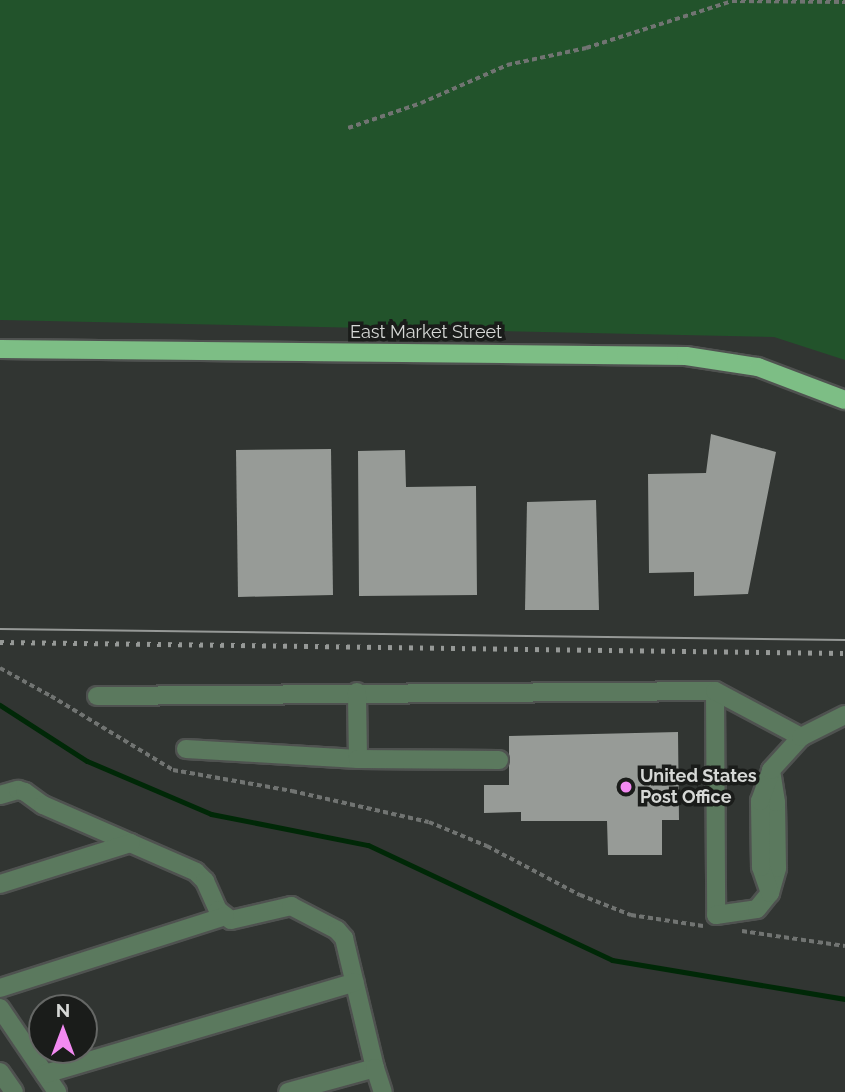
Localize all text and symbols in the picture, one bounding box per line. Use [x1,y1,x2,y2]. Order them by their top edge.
street label: East Market Street [350,321,502,343]
place label: United States Post Office [640,766,757,808]
marker: United States Post Office [618,779,634,795]
north arrow [28,994,98,1064]
text: N [56,999,70,1021]

